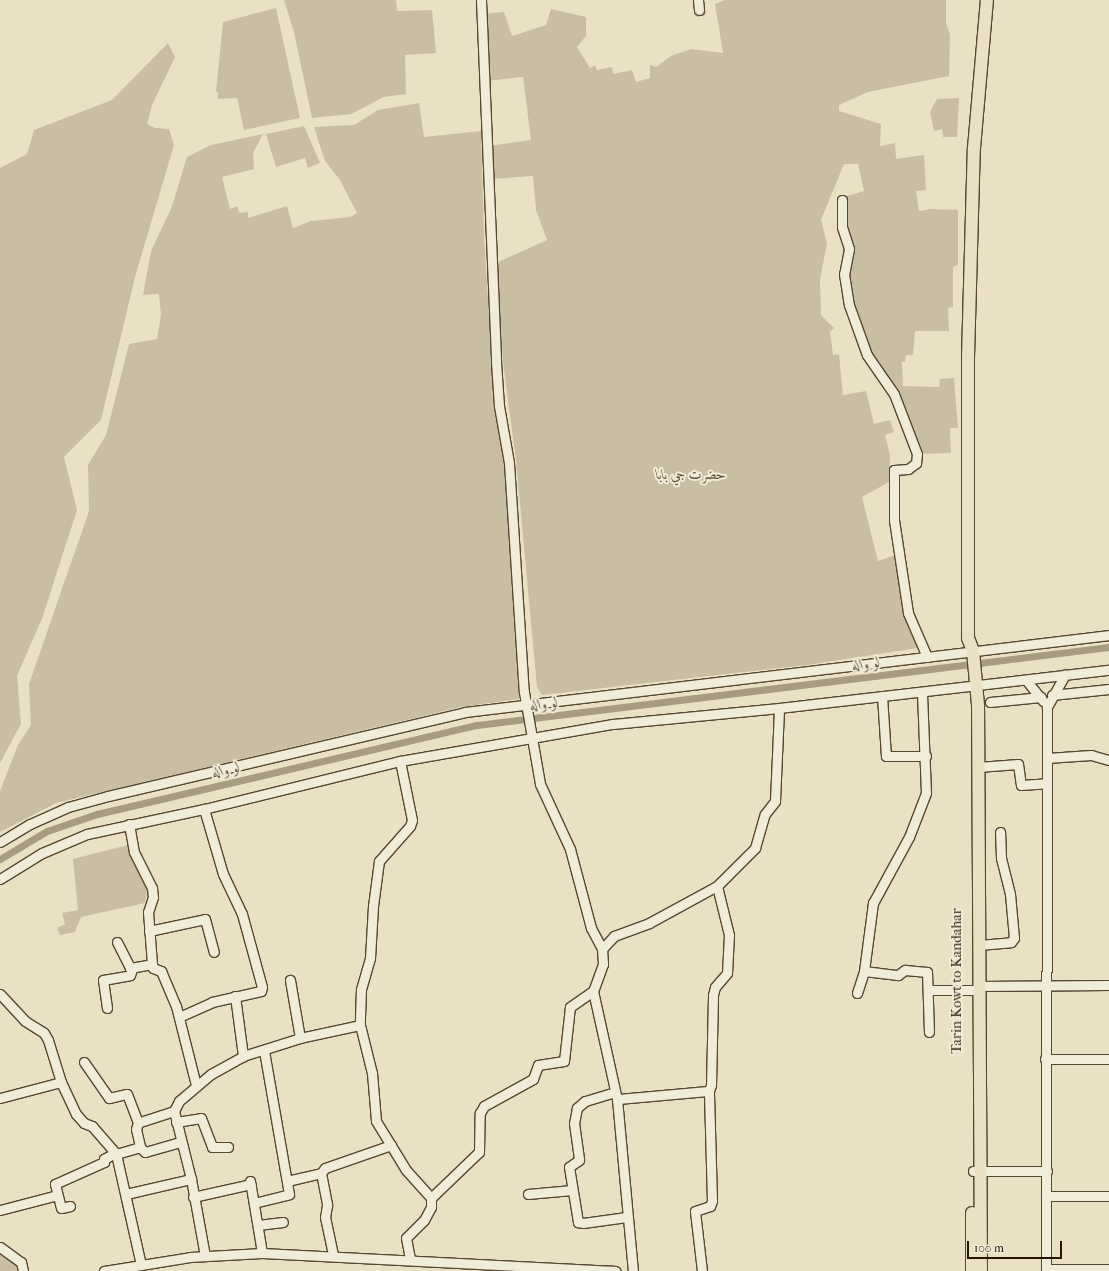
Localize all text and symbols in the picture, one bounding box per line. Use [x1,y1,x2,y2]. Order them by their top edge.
park label: حضرت جي بابا [656,467,726,483]
water label: لو واله [851,653,881,675]
water label: لو واله [529,693,559,715]
water label: لو واله [210,758,242,782]
street label: Tarin Kowt to Kandahar [949,908,965,1054]
scale bar [969,1233,1064,1259]
text: 100 m [974,1241,1004,1255]

